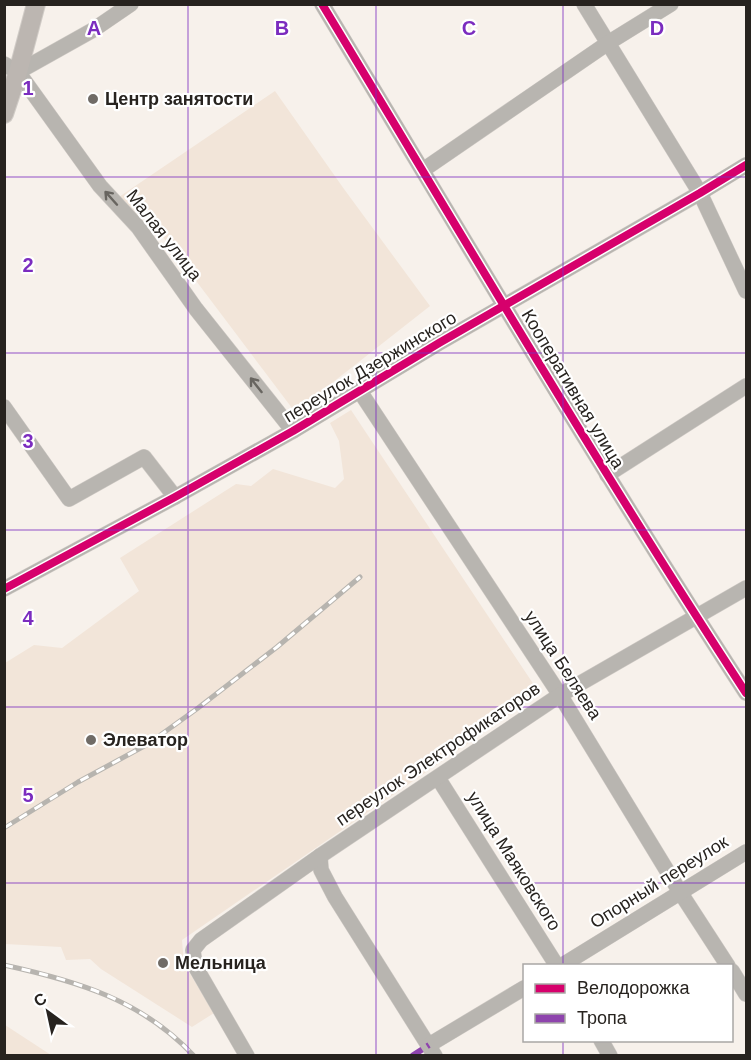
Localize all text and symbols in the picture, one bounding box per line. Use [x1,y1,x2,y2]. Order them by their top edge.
text: A [87,17,101,39]
text: B [275,17,289,39]
text: C [462,17,476,39]
text: D [650,17,664,39]
text: 1 [22,77,34,99]
place label: Центр занятости [105,89,253,109]
marker: Центр занятости [86,92,100,106]
street label: Малая улица [122,186,206,285]
one-way arrow [104,191,118,206]
text: 2 [22,254,34,276]
street label: Кооперативная улица [518,306,629,473]
street label: переулок Дзержинского [280,307,460,427]
one-way arrow [250,377,263,393]
text: 3 [22,430,34,452]
text: 4 [22,607,34,629]
street label: улица Беляева [520,607,606,724]
street label: переулок Электрофикаторов [332,678,544,830]
place label: Элеватор [103,730,188,750]
marker: Элеватор [84,733,98,747]
text: 5 [22,784,34,806]
street label: улица Маяковского [463,788,565,934]
street label: Опорный переулок [586,831,732,932]
place label: Мельница [175,953,267,973]
marker: Мельница [156,956,170,970]
legend [523,964,733,1042]
text: Велодорожка [577,978,690,998]
north arrow [18,982,78,1042]
text: С [31,989,50,1010]
text: Тропа [577,1008,628,1028]

